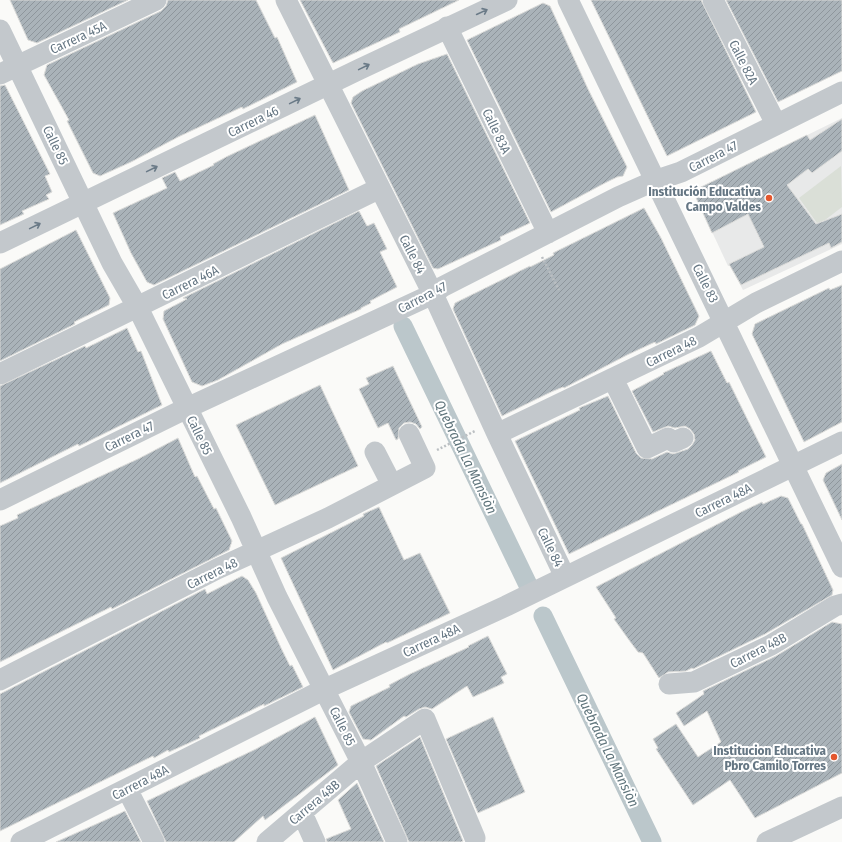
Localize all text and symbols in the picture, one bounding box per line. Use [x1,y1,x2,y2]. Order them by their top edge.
one-way arrow [476,8,488,15]
street label: Carrera 45A [48,18,109,57]
street label: Calle 82A [726,37,761,87]
one-way arrow [358,63,370,70]
one-way arrow [289,97,301,104]
street label: Carrera 46 [226,103,281,140]
street label: Calle 83A [479,106,514,156]
street label: Calle 85 [40,123,71,167]
street label: Carrera 47 [686,138,740,175]
one-way arrow [146,165,158,172]
place label: Institución Educativa Campo Valdes [648,184,762,214]
marker: Institución Educativa Campo Valdes [764,193,774,203]
one-way arrow [29,222,41,229]
street label: Calle 84 [396,232,429,276]
street label: Calle 83 [689,261,722,305]
street label: Carrera 46A [159,262,221,303]
street label: Carrera 47 [395,279,449,316]
street label: Carrera 48 [644,333,699,370]
water label: Quebrada La Mansiòn [431,398,500,517]
street label: Calle 85 [184,413,215,457]
street label: Carrera 47 [102,418,156,455]
street label: Carrera 48A [692,480,754,521]
street label: Calle 84 [535,525,566,569]
street label: Carrera 48 [185,555,240,592]
street label: Carrera 48A [400,621,462,660]
street label: Carrera 48B [727,630,789,671]
water label: Quebrada La Mansiòn [573,691,642,810]
street label: Calle 85 [326,704,359,748]
place label: Institucion Educativa Pbro Camilo Torres [713,743,827,773]
marker: Institucion Educativa Pbro Camilo Torres [829,752,839,762]
street label: Carrera 48A [110,762,171,803]
street label: Carrera 48B [286,777,343,828]

